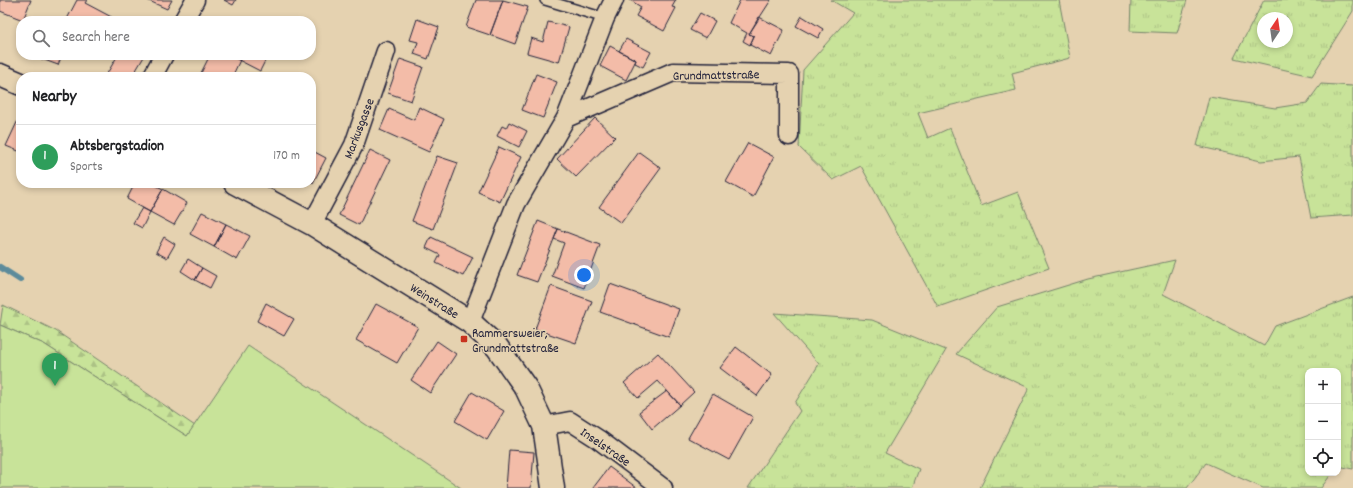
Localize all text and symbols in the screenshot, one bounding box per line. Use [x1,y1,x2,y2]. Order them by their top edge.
north arrow [1257,12,1293,48]
search box [16,16,316,60]
icon: search [30,27,52,49]
text: Search here [62,27,130,49]
street label: Grundmattstraße [672,66,760,87]
text: Nearby [32,86,76,110]
street label: Markusgasse [340,96,381,162]
text: Abtsbergstadion [70,136,164,158]
text: 1 [44,147,46,166]
text: 170 m [273,147,300,166]
text: Sports [70,158,103,177]
your location [574,265,594,285]
street label: Weinstraße [405,280,462,325]
place label: Rammersweier, Grundmattstraße [472,325,559,359]
marker: Rammersweier, Grundmattstraße [459,334,469,344]
pin: 1 [42,353,68,386]
map controls [1305,368,1341,476]
button: + [1305,368,1341,404]
button: − [1305,404,1341,440]
street label: Inselstraße [576,424,634,472]
button: locate [1305,440,1341,476]

